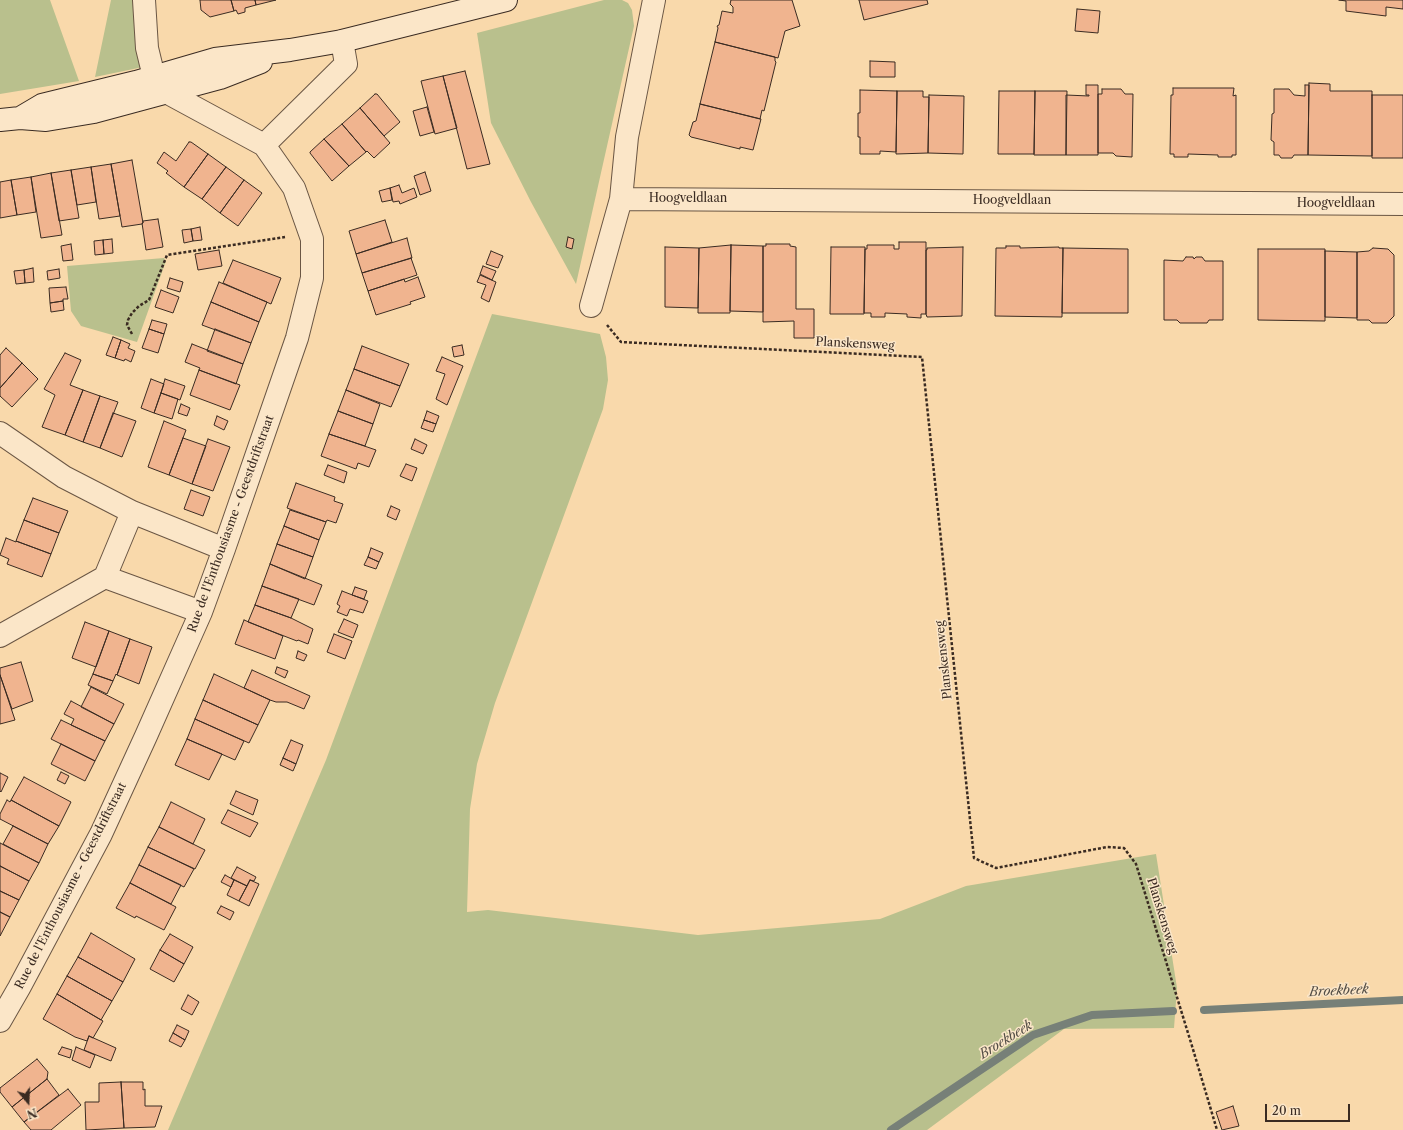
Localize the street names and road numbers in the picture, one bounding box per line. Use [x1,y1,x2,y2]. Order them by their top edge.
street label: Hoogveldlaan [649,192,727,206]
street label: Hoogveldlaan [973,194,1051,208]
street label: Hoogveldlaan [1297,197,1375,211]
street label: Planskensweg [815,335,895,353]
street label: Rue de l'Enthousiasme - Geestdriftstraat [185,413,277,635]
street label: Planskensweg [933,620,955,700]
street label: Rue de l'Enthousiasme - Geestdriftstraat [12,780,130,992]
street label: Planskensweg [1144,876,1180,956]

